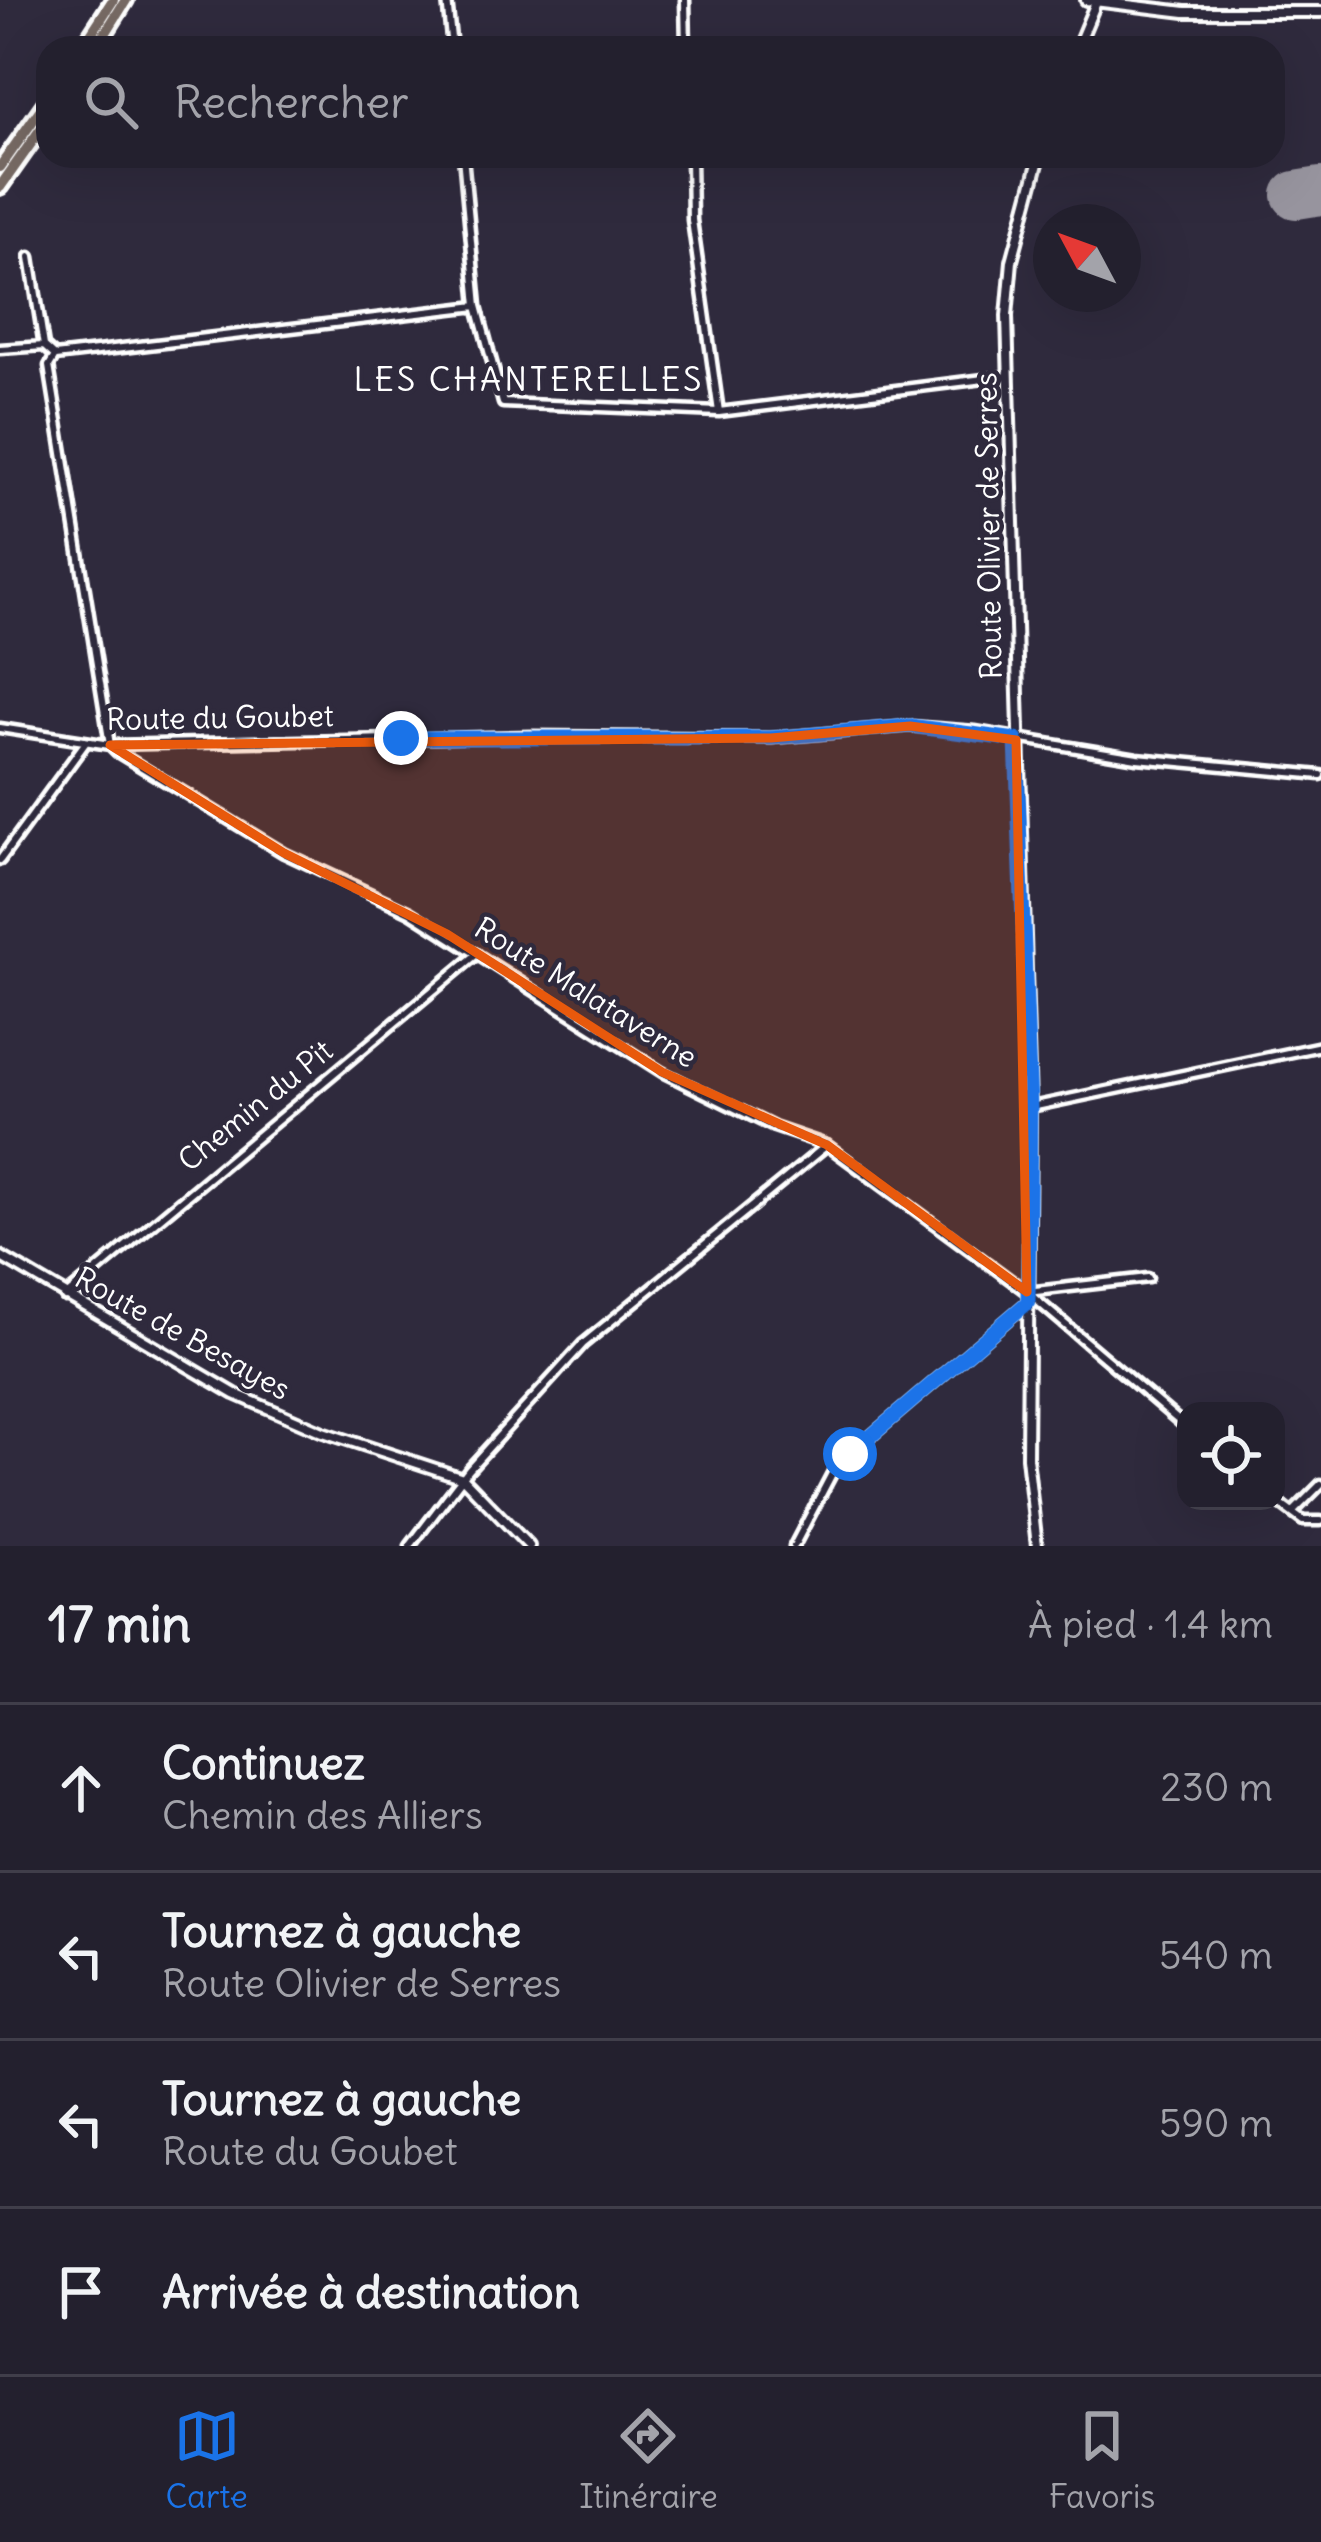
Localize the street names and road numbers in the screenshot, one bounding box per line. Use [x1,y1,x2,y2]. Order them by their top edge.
street label: Route Olivier de Serres [966,372,1010,680]
street label: Route du Goubet [106,696,334,738]
street label: Route Malataverne [468,908,704,1076]
street label: Chemin du Pit [170,1031,340,1179]
street label: Route de Besayes [69,1258,297,1408]

